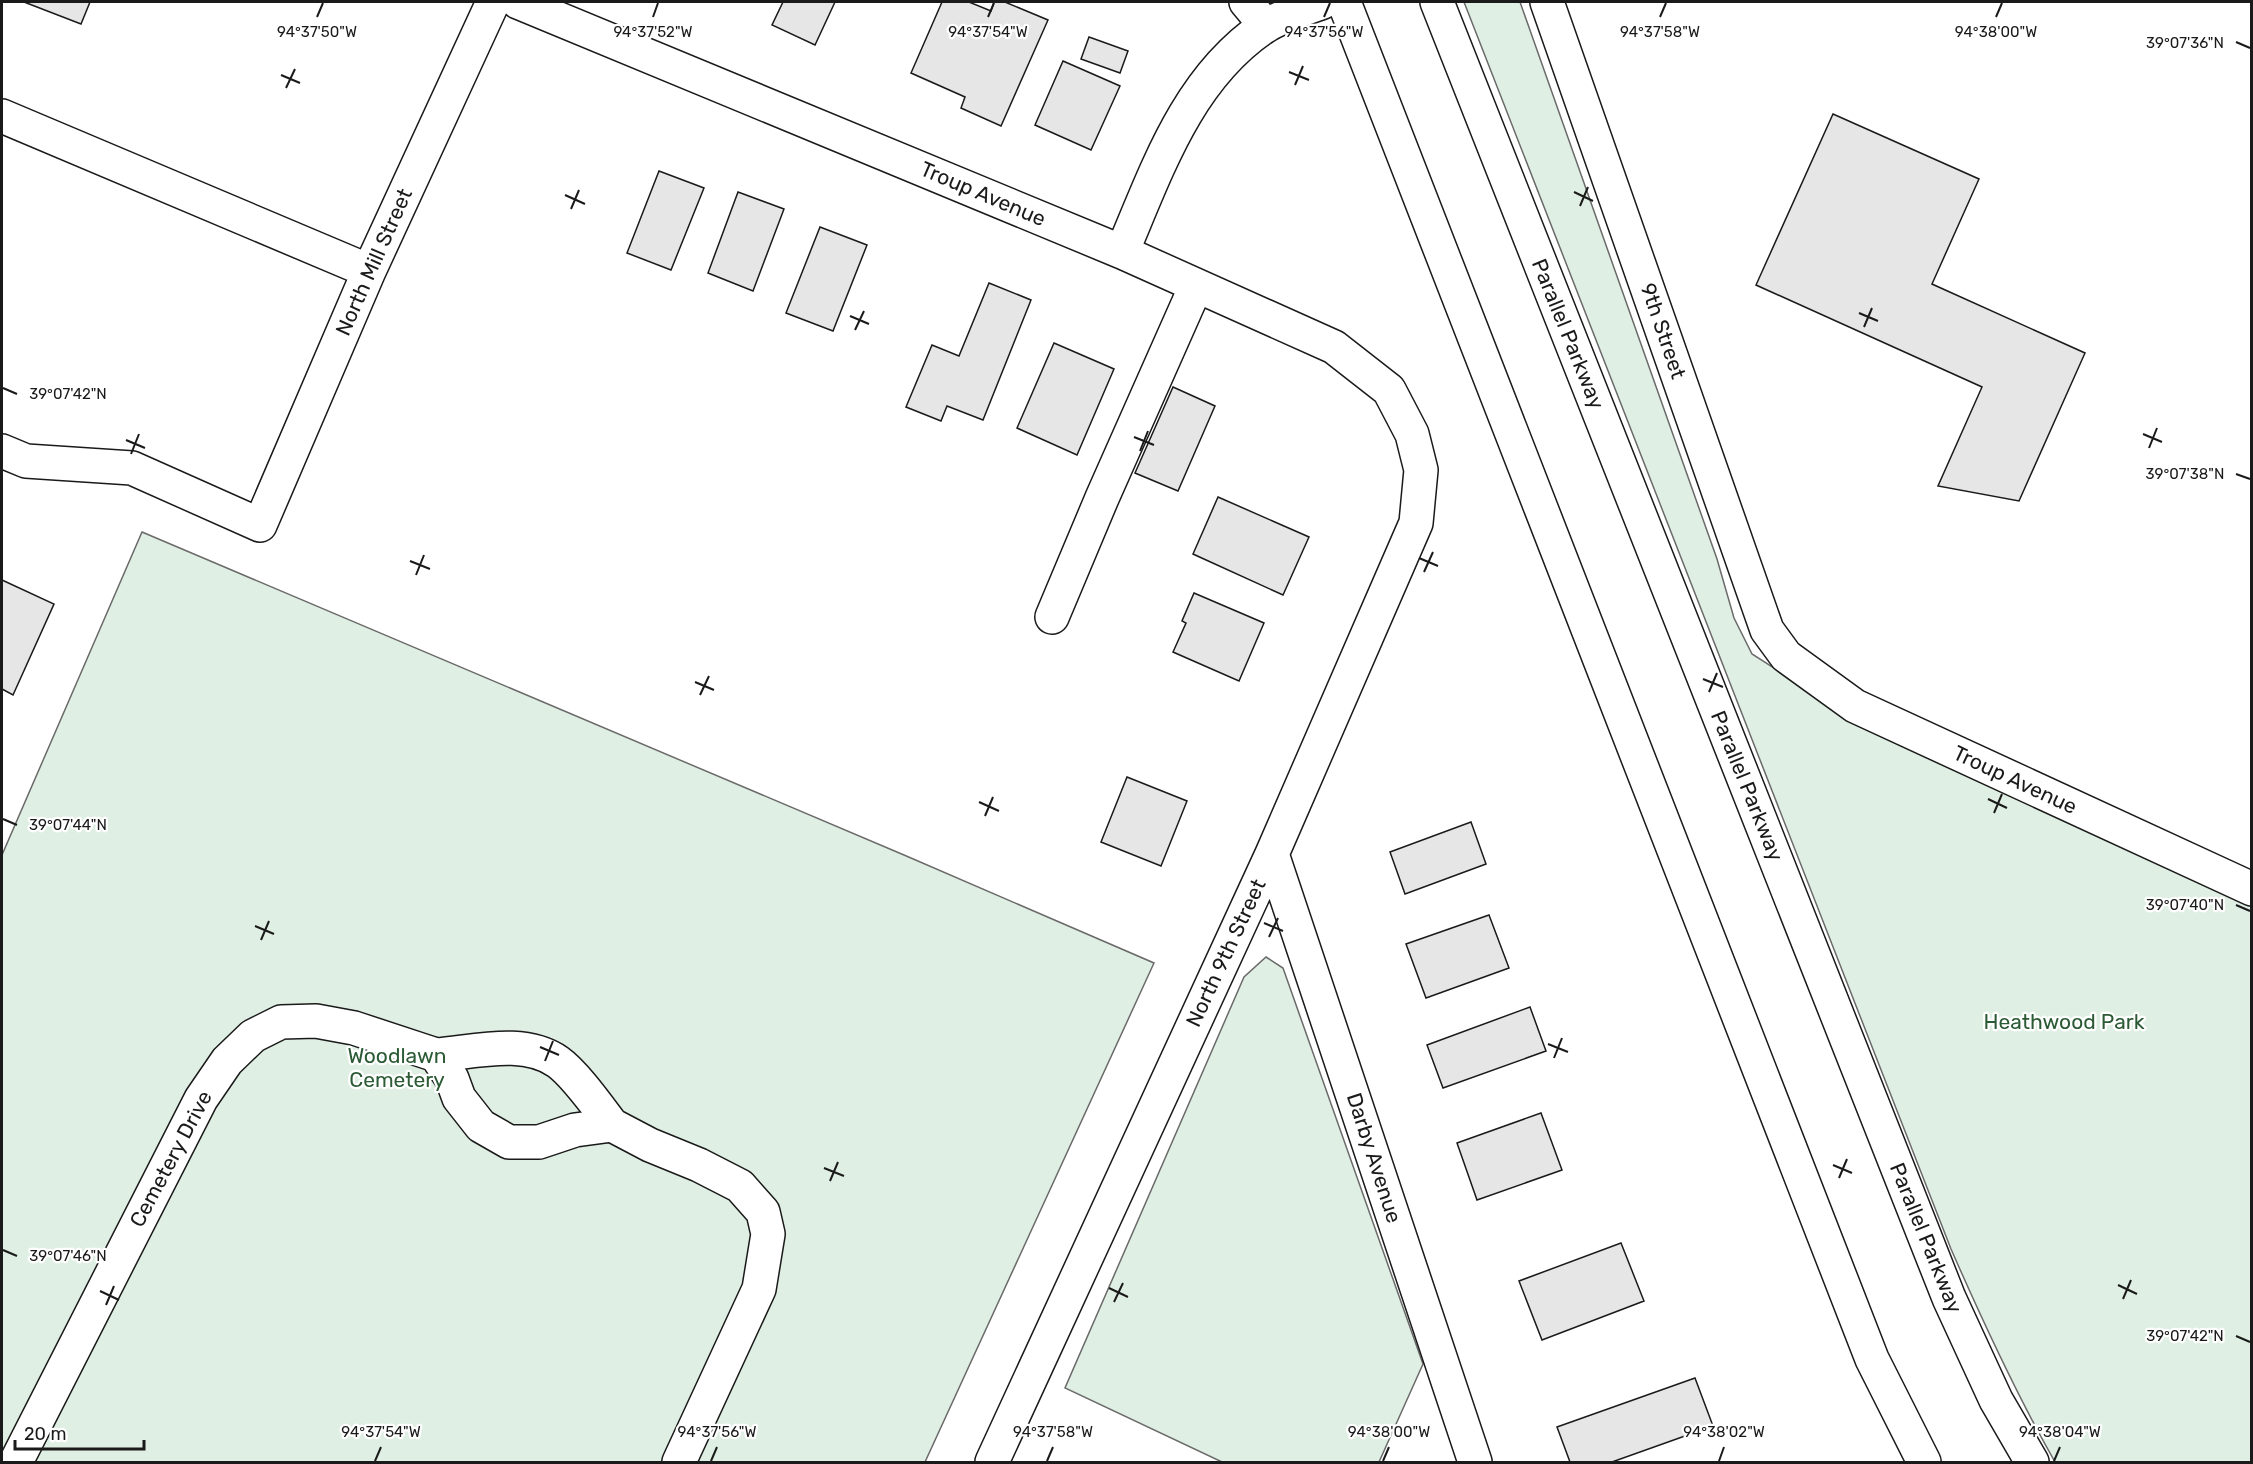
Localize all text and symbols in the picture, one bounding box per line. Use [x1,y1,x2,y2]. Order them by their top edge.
text: 94°37'50"W [277,23,357,41]
text: 94°37'52"W [613,23,693,41]
text: 94°37'54"W [948,23,1028,41]
text: 94°37'56"W [1285,23,1363,41]
text: 94°37'58"W [1620,23,1700,41]
text: 94°38'00"W [1955,23,2037,41]
text: 39°07'36"N [2146,34,2224,52]
street label: Troup Avenue [917,156,1050,231]
street label: North Mill Street [330,184,417,339]
street label: Parallel Parkway [1527,255,1610,413]
street label: 9th Street [1635,280,1691,382]
text: 39°07'42"N [29,385,107,403]
text: 39°07'38"N [2146,465,2224,483]
street label: Parallel Parkway [1706,707,1789,865]
street label: Troup Avenue [1949,740,2081,819]
text: 39°07'44"N [29,816,107,834]
street label: North 9th Street [1180,875,1271,1031]
text: 39°07'40"N [2146,896,2224,914]
park label: Heathwood Park [1983,1009,2145,1034]
park label: Woodlawn Cemetery [347,1043,447,1092]
street label: Cemetery Drive [124,1086,217,1231]
street label: Darby Avenue [1342,1090,1407,1226]
street label: Parallel Parkway [1885,1159,1968,1317]
text: 39°07'46"N [29,1247,107,1265]
text: 39°07'42"N [2146,1327,2224,1345]
scale bar [15,1413,144,1451]
text: 20 m [24,1423,66,1445]
text: 94°37'54"W [341,1423,421,1441]
text: 94°37'56"W [678,1423,756,1441]
text: 94°37'58"W [1013,1423,1093,1441]
text: 94°38'00"W [1348,1423,1430,1441]
text: 94°38'02"W [1683,1423,1765,1441]
text: 94°38'04"W [2019,1423,2101,1441]

